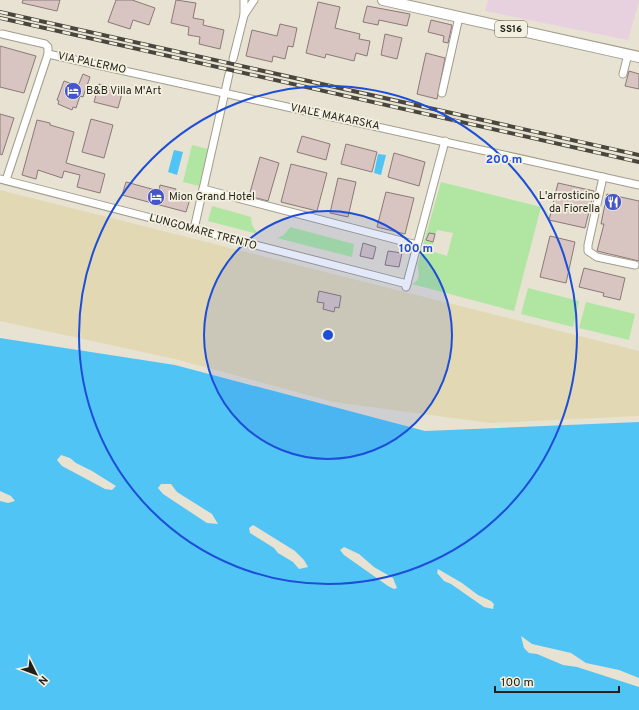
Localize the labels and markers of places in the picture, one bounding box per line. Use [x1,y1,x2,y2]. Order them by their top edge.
hotel icon: B&B Villa M'Art [63,81,83,101]
place label: B&B Villa M'Art [86,84,161,98]
hotel icon: Mion Grand Hotel [146,187,166,207]
place label: L'arrosticino da Fiorella [539,189,600,216]
place label: Mion Grand Hotel [169,190,255,204]
restaurant icon: L'arrosticino da Fiorella [603,192,623,212]
centre of rings [321,328,335,342]

